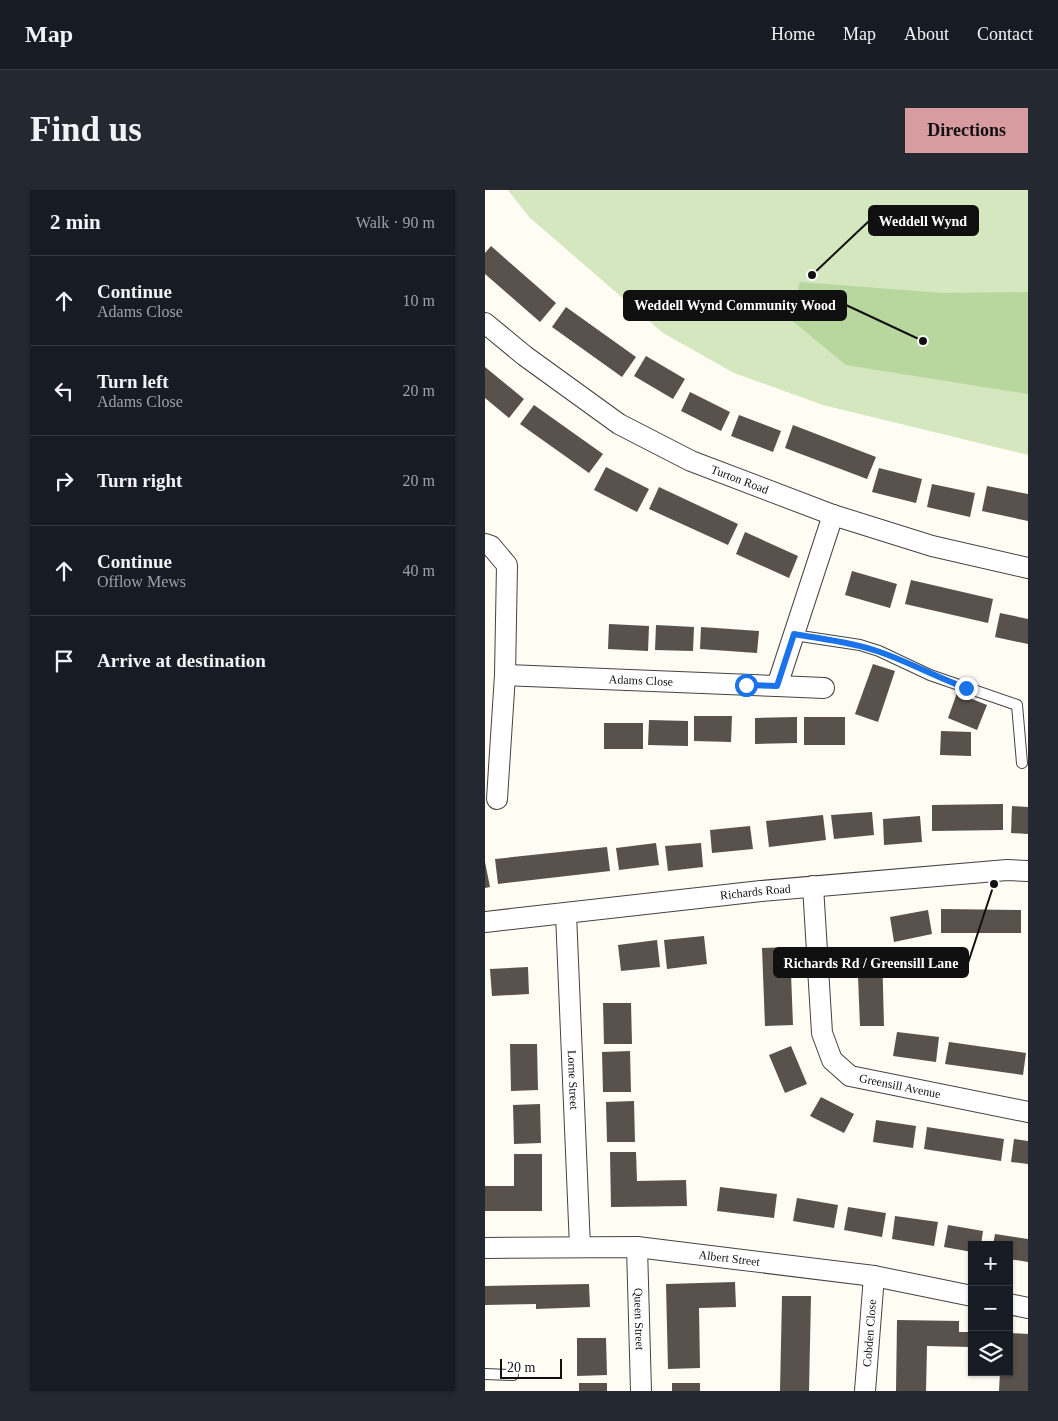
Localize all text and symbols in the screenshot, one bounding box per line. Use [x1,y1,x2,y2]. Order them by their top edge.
text: Map [25,21,73,47]
text: Home [771,24,815,44]
text: Map [843,24,876,44]
text: About [904,24,949,44]
text: Contact [977,24,1033,44]
button: Directions [905,108,1028,153]
text: Find us [30,110,142,149]
callout: Weddell Wynd [869,206,978,235]
text: 2 min [50,210,101,234]
text: Walk · 90 m [356,214,435,231]
text: Weddell Wynd [879,214,967,229]
text: Continue [97,281,172,302]
icon: ahead [50,287,78,315]
callout: Weddell Wynd Community Wood [624,291,846,320]
text: 10 m [403,292,435,309]
text: Weddell Wynd Community Wood [634,298,836,313]
text: Adams Close [97,303,183,320]
text: Turn left [97,371,169,392]
icon: left [50,377,78,405]
text: 20 m [403,382,435,399]
text: Adams Close [97,393,183,410]
street label: Turton Road [709,462,771,497]
icon: right [50,467,78,495]
text: Turn right [97,470,182,491]
text: 20 m [403,472,435,489]
text: Continue [97,551,172,572]
icon: ahead [50,557,78,585]
text: 40 m [403,562,435,579]
text: Offlow Mews [97,573,186,590]
icon: arrive [50,647,78,675]
text: Arrive at destination [97,650,266,671]
street label: Adams Close [608,672,673,689]
route start [735,674,758,697]
route end [955,677,978,700]
street label: Richards Road [719,881,791,903]
callout: Richards Rd / Greensill Lane [774,948,968,977]
text: Richards Rd / Greensill Lane [784,956,958,971]
street label: Lorne Street [565,1050,581,1111]
street label: Greensill Avenue [858,1071,942,1101]
map controls [968,1241,1013,1376]
button: + [968,1241,1013,1286]
street label: Albert Street [698,1248,761,1269]
button: − [968,1286,1013,1331]
street label: Queen Street [631,1288,647,1351]
street label: Cobden Close [860,1299,879,1367]
button: layers [968,1331,1013,1376]
scale bar [500,1356,563,1379]
text: 20 m [507,1360,535,1375]

